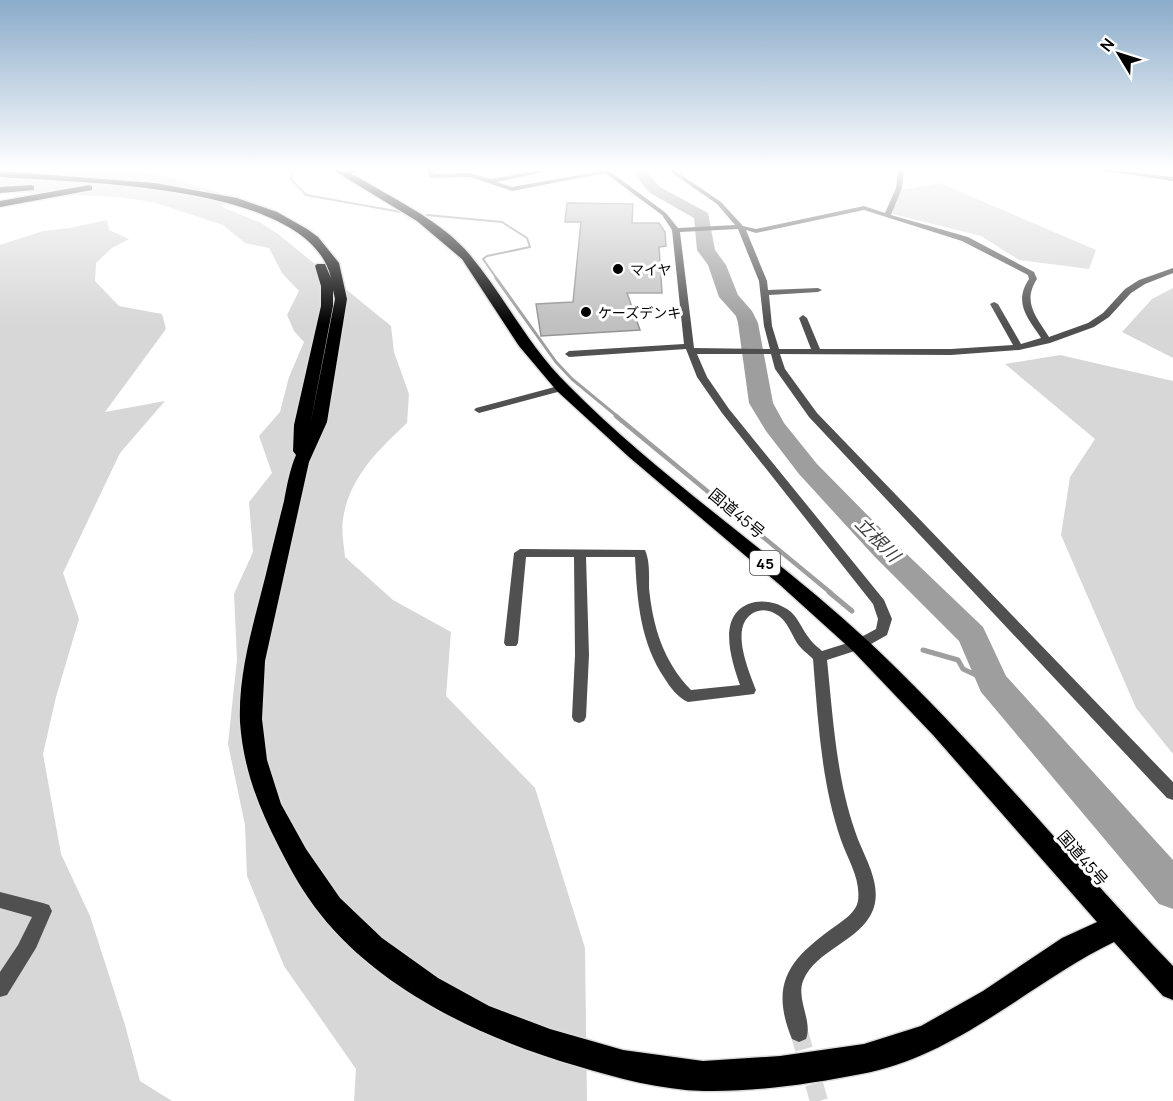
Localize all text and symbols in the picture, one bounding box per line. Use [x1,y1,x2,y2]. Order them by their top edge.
north arrow [1089,24,1149,84]
text: N [1095,33,1119,56]
place label: マイヤ [630,260,672,279]
marker: マイヤ [611,262,625,276]
place label: ケーズデンキ [598,303,681,322]
marker: ケーズデンキ [579,305,593,319]
street label: 国道45号 [704,483,770,543]
water label: 立根川 [850,511,907,568]
road number: 45 [750,551,780,575]
street label: 国道45号 [1053,826,1113,890]

